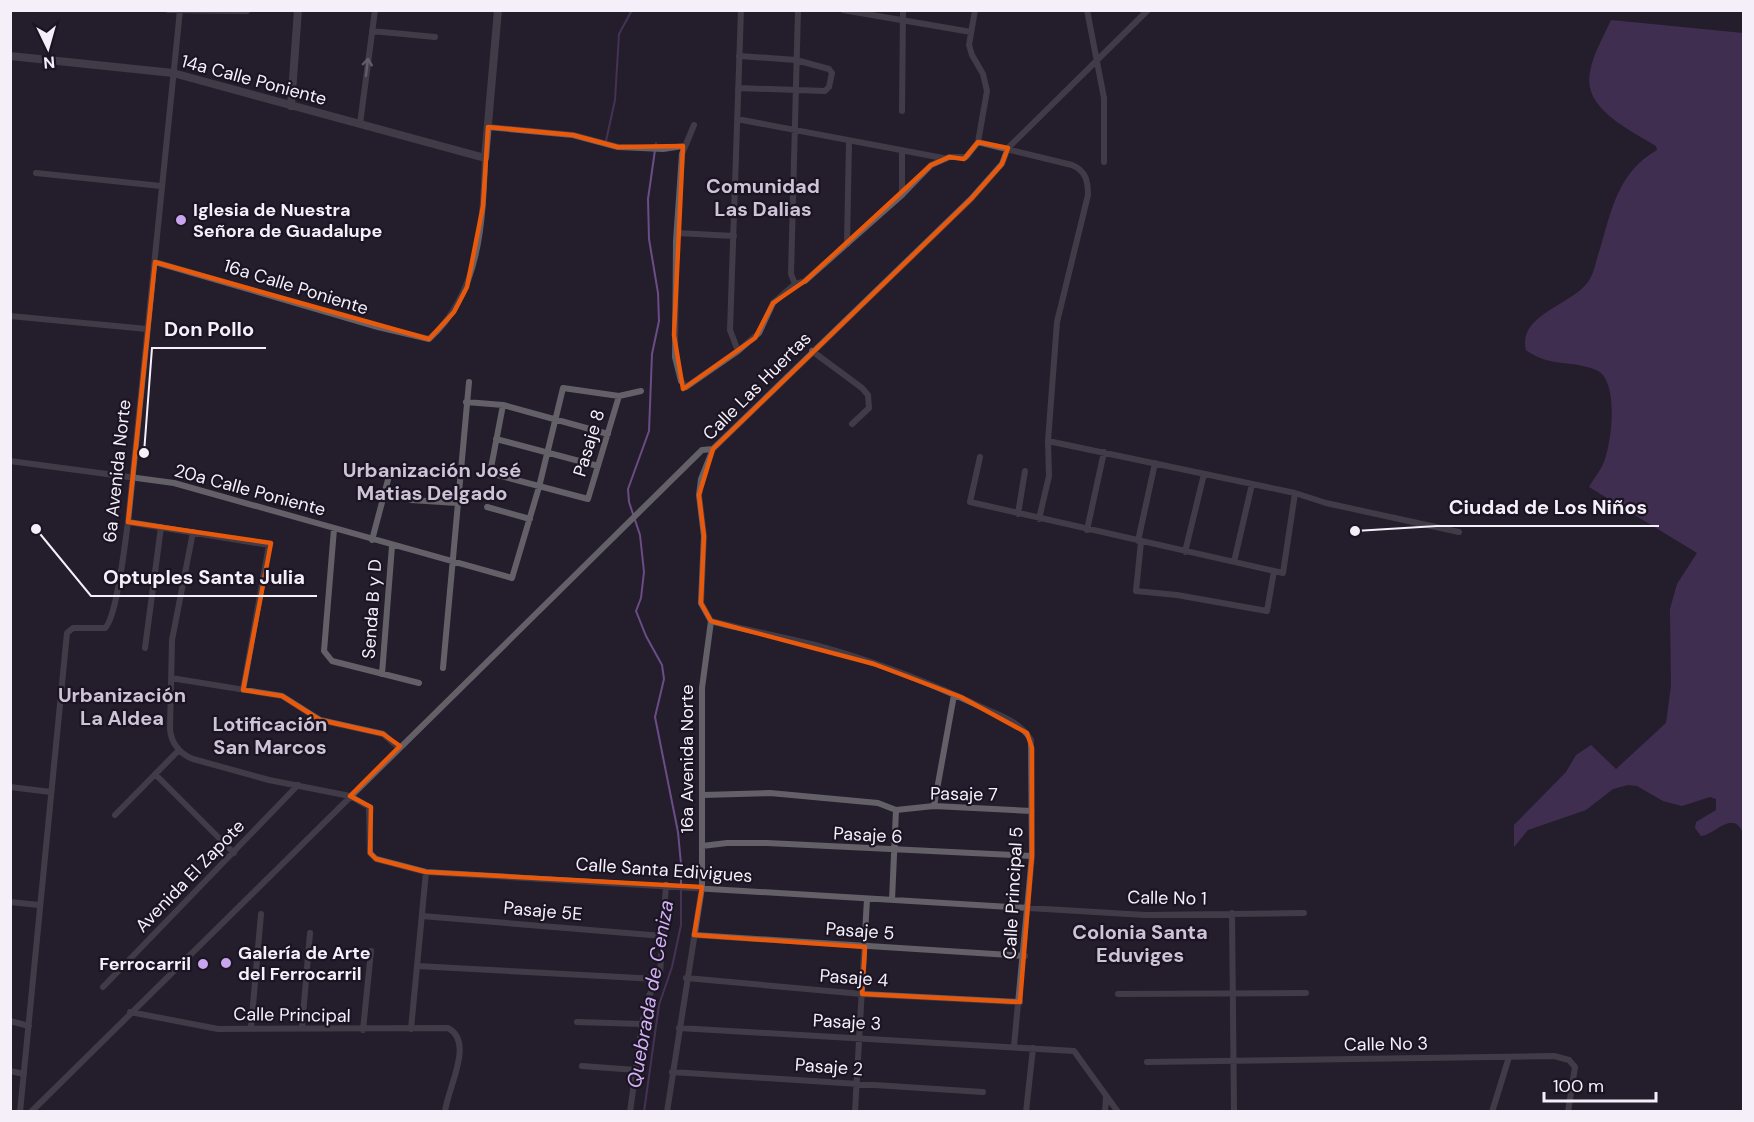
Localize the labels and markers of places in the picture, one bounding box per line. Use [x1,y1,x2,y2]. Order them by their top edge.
place label: Iglesia de Nuestra Señora de Guadalupe [193,198,382,243]
marker: Iglesia de Nuestra Señora de Guadalupe [174,213,188,227]
callout: Don Pollo [152,310,266,348]
callout: Ciudad de Los Niños [1437,488,1659,526]
callout: Optuples Santa Julia [91,558,317,596]
place label: Galería de Arte del Ferrocarril [238,941,371,986]
place label: Ferrocarril [99,952,191,976]
marker: Galería de Arte del Ferrocarril [219,956,233,970]
marker: Ferrocarril [196,957,210,971]

